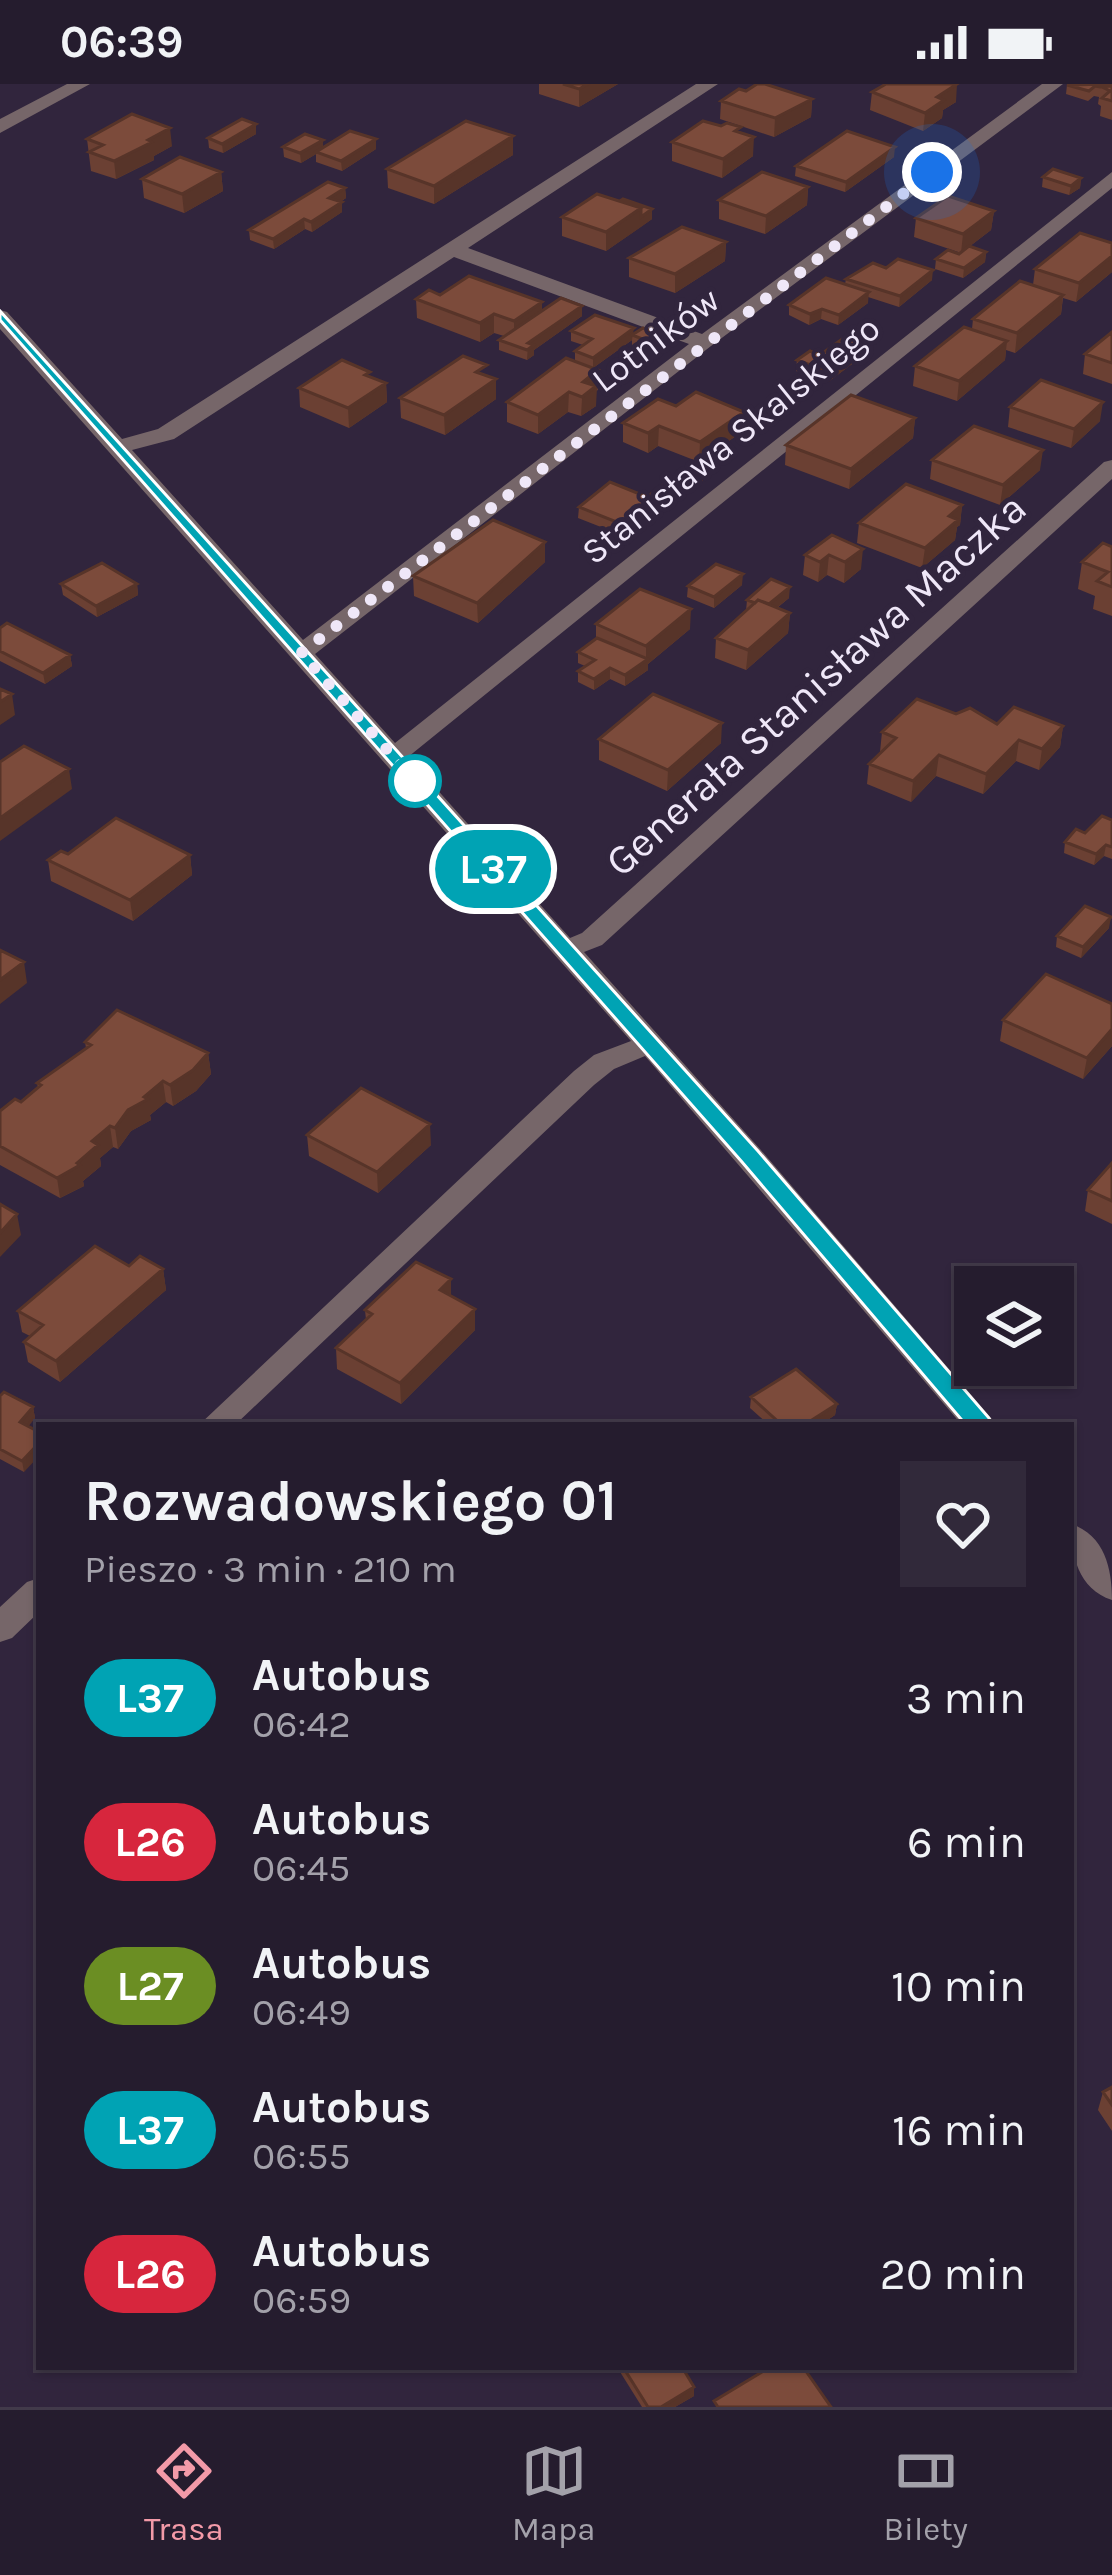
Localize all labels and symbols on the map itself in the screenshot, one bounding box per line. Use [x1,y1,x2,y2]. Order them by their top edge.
your location [902,142,962,202]
street label: Lotników [584,278,728,401]
street label: Stanisława Skalskiego [573,307,888,573]
street label: Generała Stanisława Maczka [595,483,1036,887]
unlabelled marker [390,756,440,806]
line badge: L37 [424,830,562,908]

